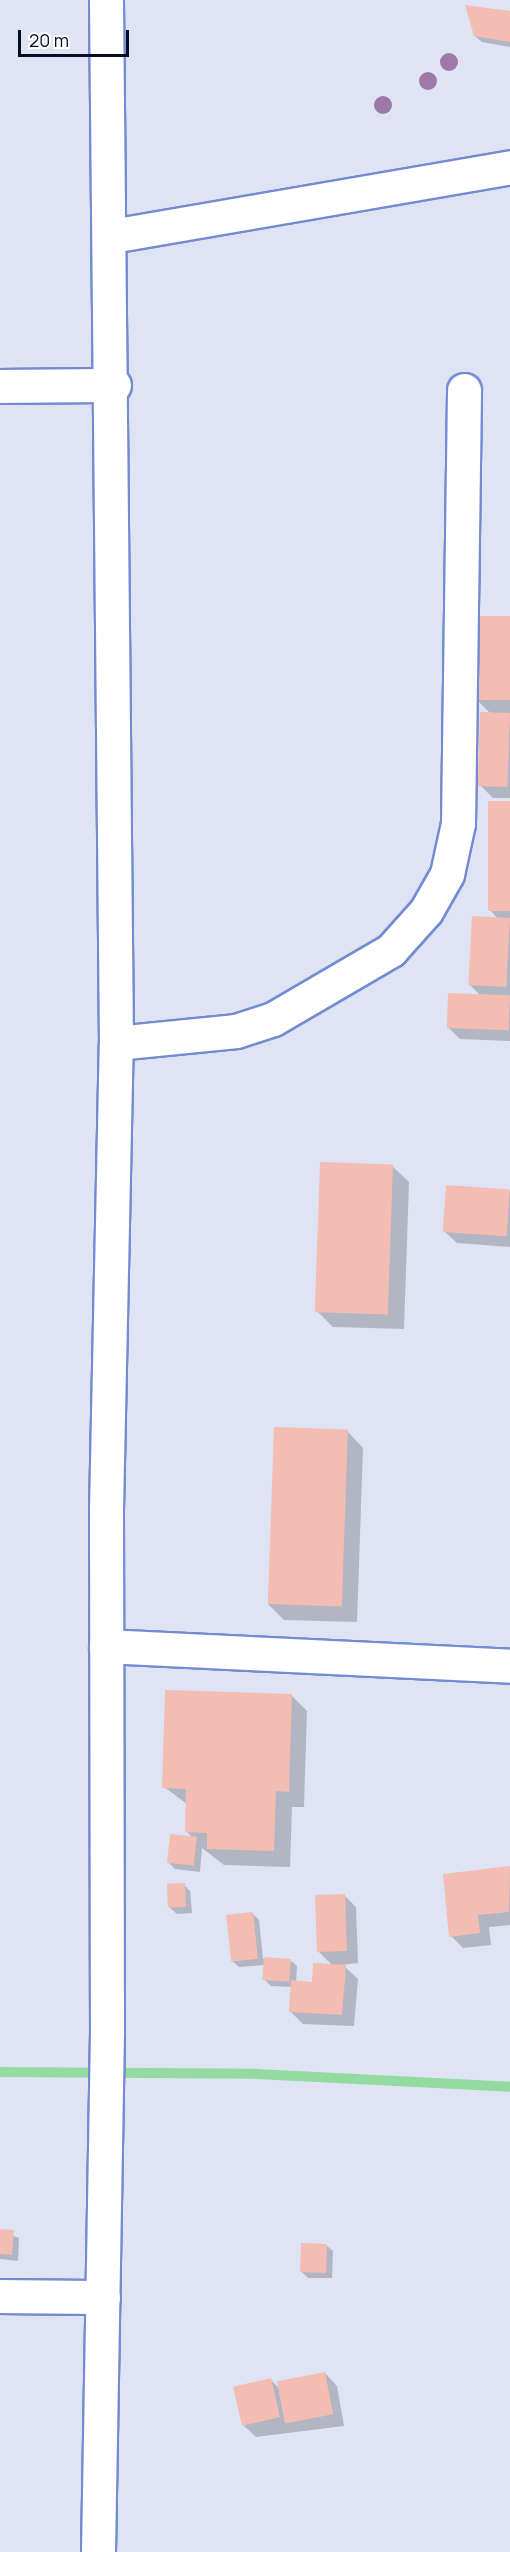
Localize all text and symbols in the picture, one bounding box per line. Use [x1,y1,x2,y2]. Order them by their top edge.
scale bar [21,18,132,56]
text: 20 m [29,28,69,52]

